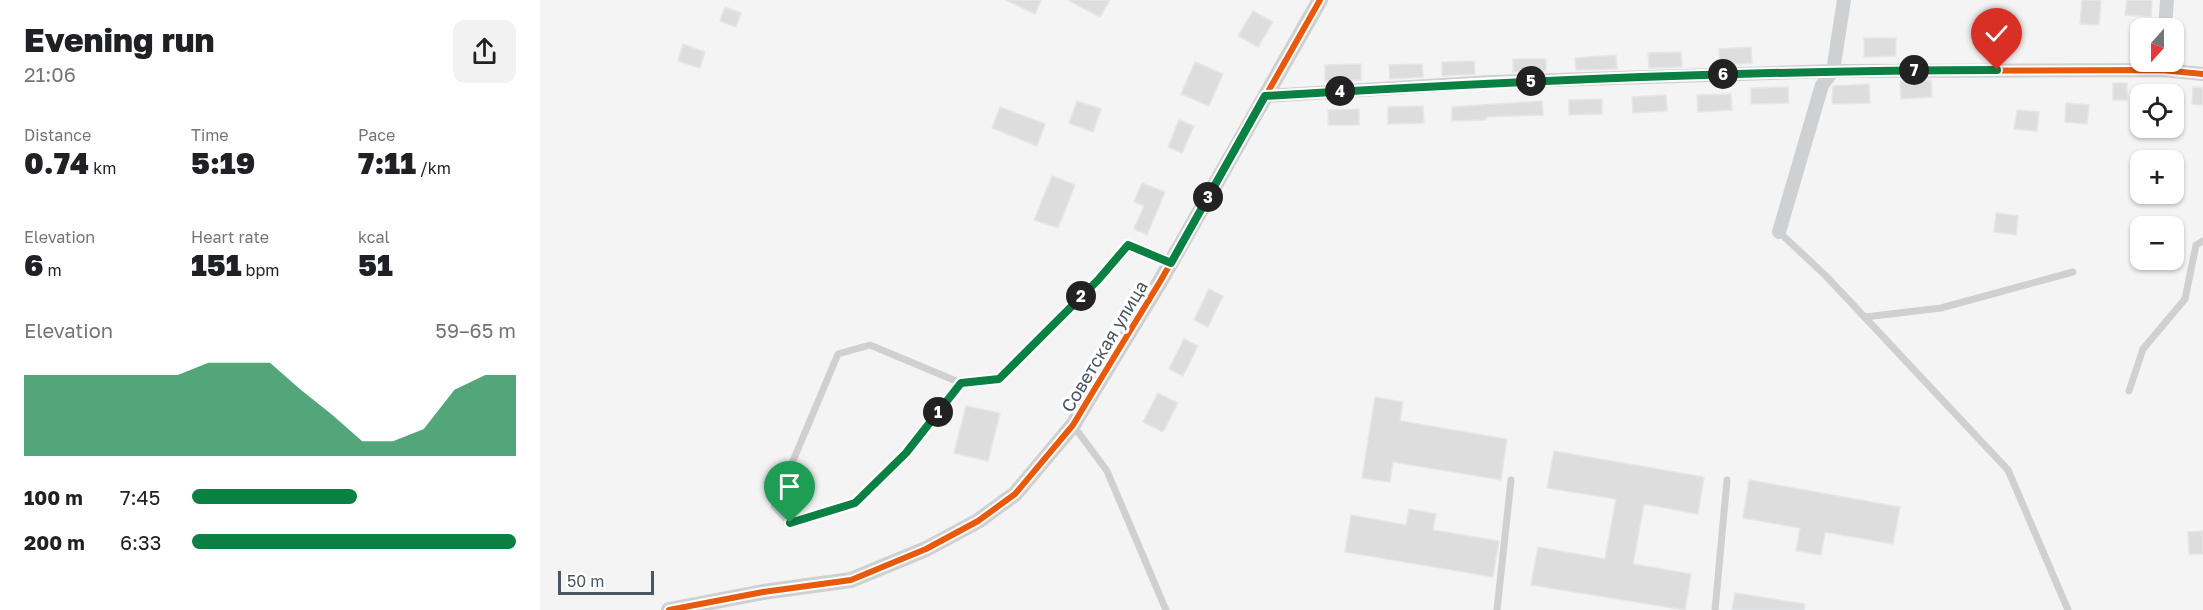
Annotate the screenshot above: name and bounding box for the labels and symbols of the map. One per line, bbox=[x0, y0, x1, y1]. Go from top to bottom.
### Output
pin bbox=[1971, 8, 2022, 70]
north arrow bbox=[2130, 18, 2184, 72]
pin: 7 bbox=[1899, 55, 1929, 85]
pin: 6 bbox=[1708, 59, 1738, 89]
pin: 5 bbox=[1516, 66, 1546, 96]
pin: 4 bbox=[1325, 76, 1355, 106]
pin: 3 bbox=[1193, 182, 1223, 212]
street label: Советская улица bbox=[1056, 276, 1152, 416]
pin: 2 bbox=[1066, 281, 1096, 311]
pin: 1 bbox=[923, 397, 953, 427]
pin bbox=[764, 461, 815, 523]
scale bar bbox=[558, 568, 654, 596]

